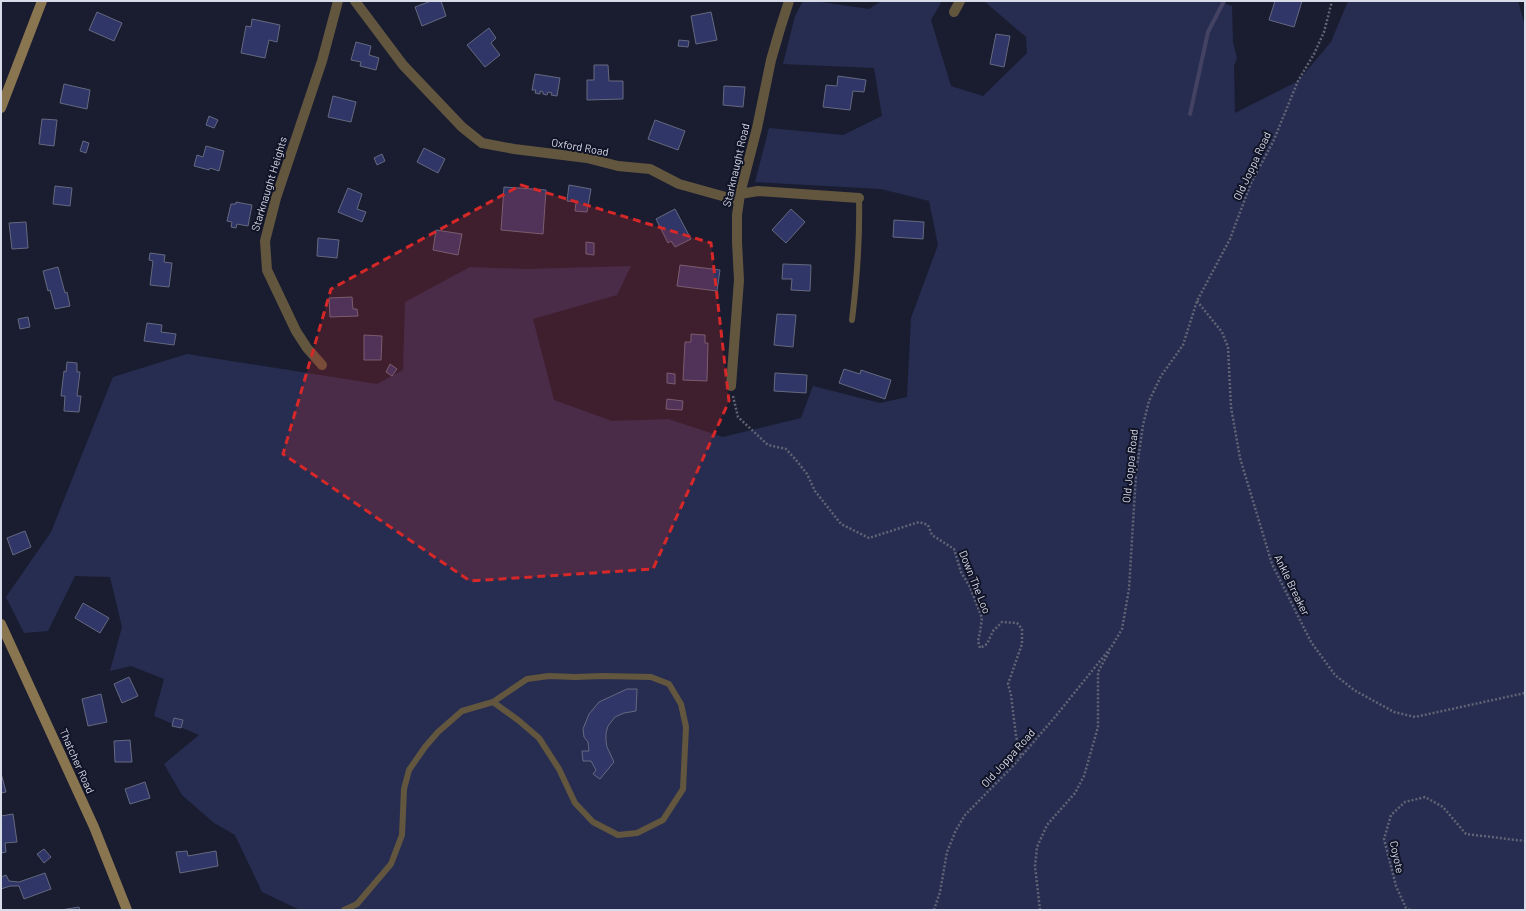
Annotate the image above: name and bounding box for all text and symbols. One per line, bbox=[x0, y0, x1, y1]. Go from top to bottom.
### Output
street label: Starknaught Road bbox=[720, 122, 751, 208]
street label: Old Joppa Road bbox=[1230, 129, 1273, 202]
street label: Starknaught Heights bbox=[248, 135, 289, 233]
street label: Oxford Road bbox=[550, 135, 610, 158]
street label: Old Joppa Road bbox=[1119, 428, 1140, 504]
street label: Down The Loo bbox=[957, 548, 994, 615]
street label: Ankle Breaker bbox=[1272, 552, 1313, 617]
street label: Thatcher Road bbox=[57, 726, 98, 795]
street label: Old Joppa Road bbox=[978, 726, 1037, 790]
street label: Coyote bbox=[1388, 839, 1407, 874]

